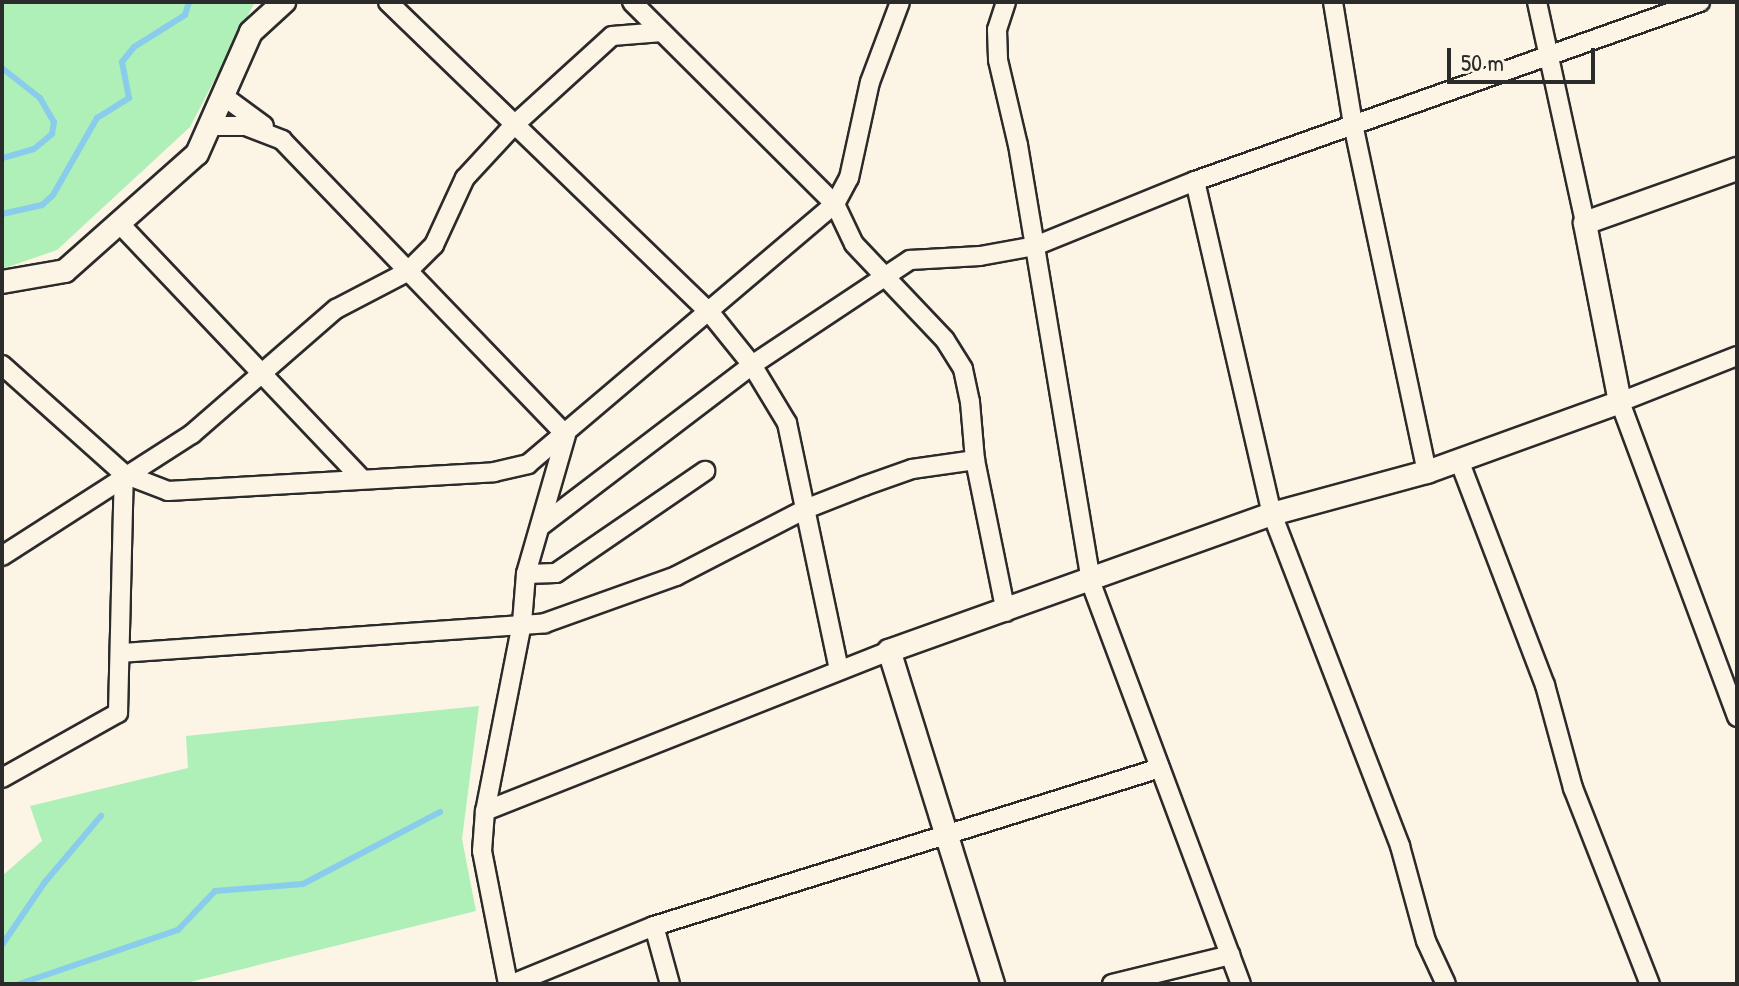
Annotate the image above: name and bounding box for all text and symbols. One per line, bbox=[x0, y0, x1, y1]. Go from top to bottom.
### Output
scale bar bbox=[1451, 32, 1599, 82]
text: 50 m bbox=[1461, 46, 1504, 78]

